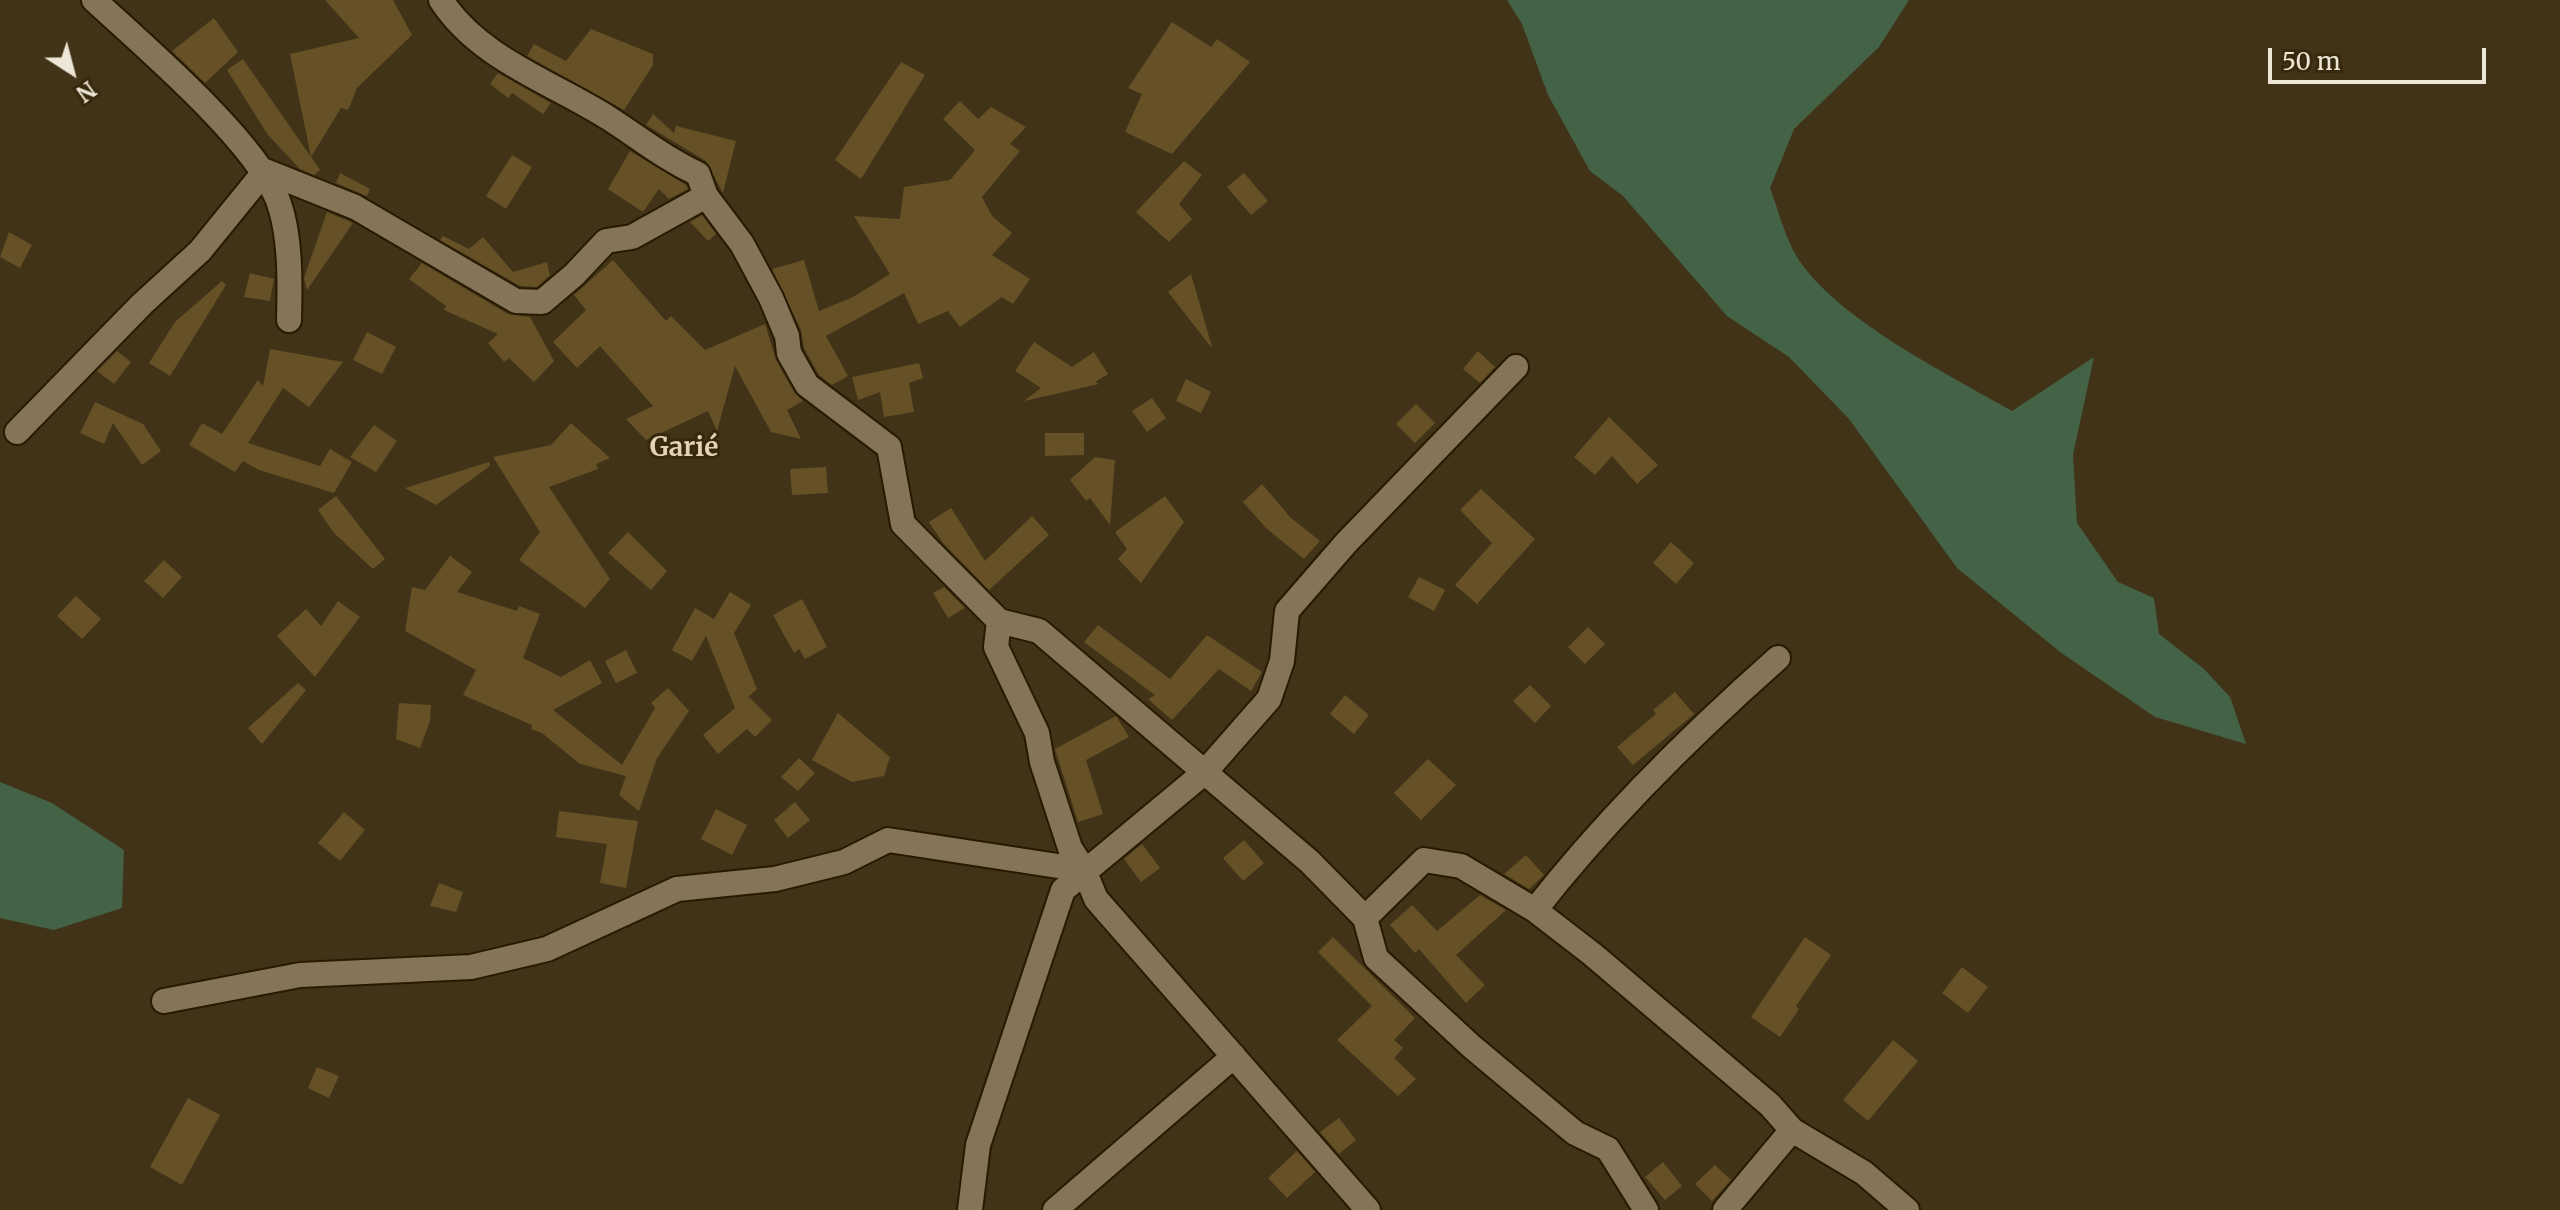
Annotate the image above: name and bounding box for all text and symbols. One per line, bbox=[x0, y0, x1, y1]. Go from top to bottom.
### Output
north arrow bbox=[32, 32, 112, 112]
scale bar bbox=[2272, 32, 2490, 82]
text: 50 m bbox=[2282, 46, 2341, 77]
text: N bbox=[71, 75, 101, 108]
district label: Garié bbox=[650, 433, 718, 465]

